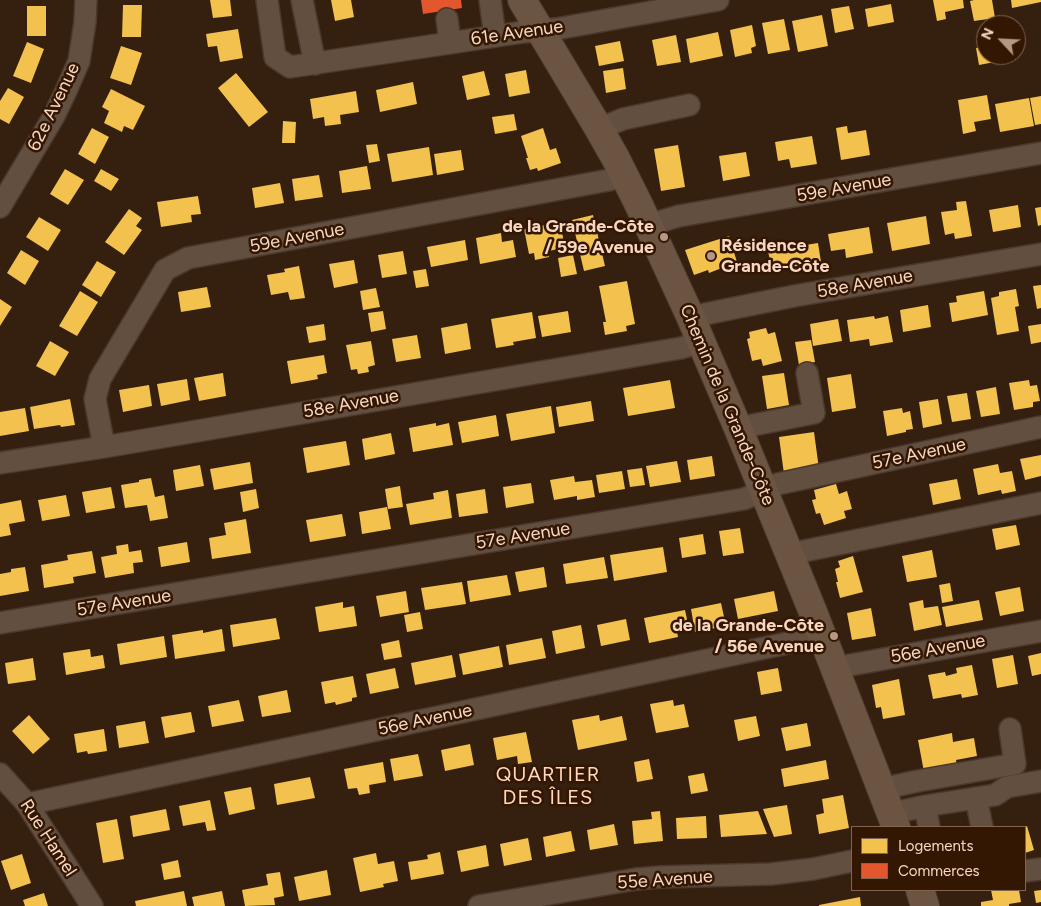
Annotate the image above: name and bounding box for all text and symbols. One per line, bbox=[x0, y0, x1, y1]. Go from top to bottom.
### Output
north arrow bbox=[976, 15, 1026, 65]
street label: 61e Avenue bbox=[470, 16, 564, 50]
text: N bbox=[978, 25, 998, 42]
street label: 62e Avenue bbox=[23, 59, 85, 155]
street label: 59e Avenue bbox=[795, 169, 893, 207]
place label: de la Grande-Côte / 59e Avenue bbox=[502, 216, 654, 258]
street label: 59e Avenue bbox=[248, 218, 346, 258]
marker: de la Grande-Côte / 59e Avenue bbox=[658, 231, 670, 243]
place label: Résidence Grande-Côte bbox=[721, 235, 830, 278]
marker: Résidence Grande-Côte bbox=[705, 250, 717, 262]
street label: 58e Avenue bbox=[816, 265, 914, 303]
street label: Chemin de la Grande-Côte bbox=[675, 301, 779, 509]
street label: 58e Avenue bbox=[302, 385, 400, 423]
street label: 57e Avenue bbox=[870, 434, 968, 474]
street label: 57e Avenue bbox=[474, 518, 572, 554]
street label: 57e Avenue bbox=[75, 585, 173, 621]
place label: de la Grande-Côte / 56e Avenue bbox=[672, 615, 824, 658]
marker: de la Grande-Côte / 56e Avenue bbox=[828, 630, 840, 642]
street label: 56e Avenue bbox=[889, 630, 987, 668]
street label: 56e Avenue bbox=[376, 699, 474, 741]
district label: QUARTIER DES ÎLES bbox=[495, 763, 601, 810]
street label: Rue Hamel bbox=[15, 795, 81, 881]
legend bbox=[851, 826, 1026, 891]
text: Logements bbox=[898, 837, 973, 855]
text: Commerces bbox=[898, 862, 980, 880]
street label: 55e Avenue bbox=[616, 866, 714, 894]

